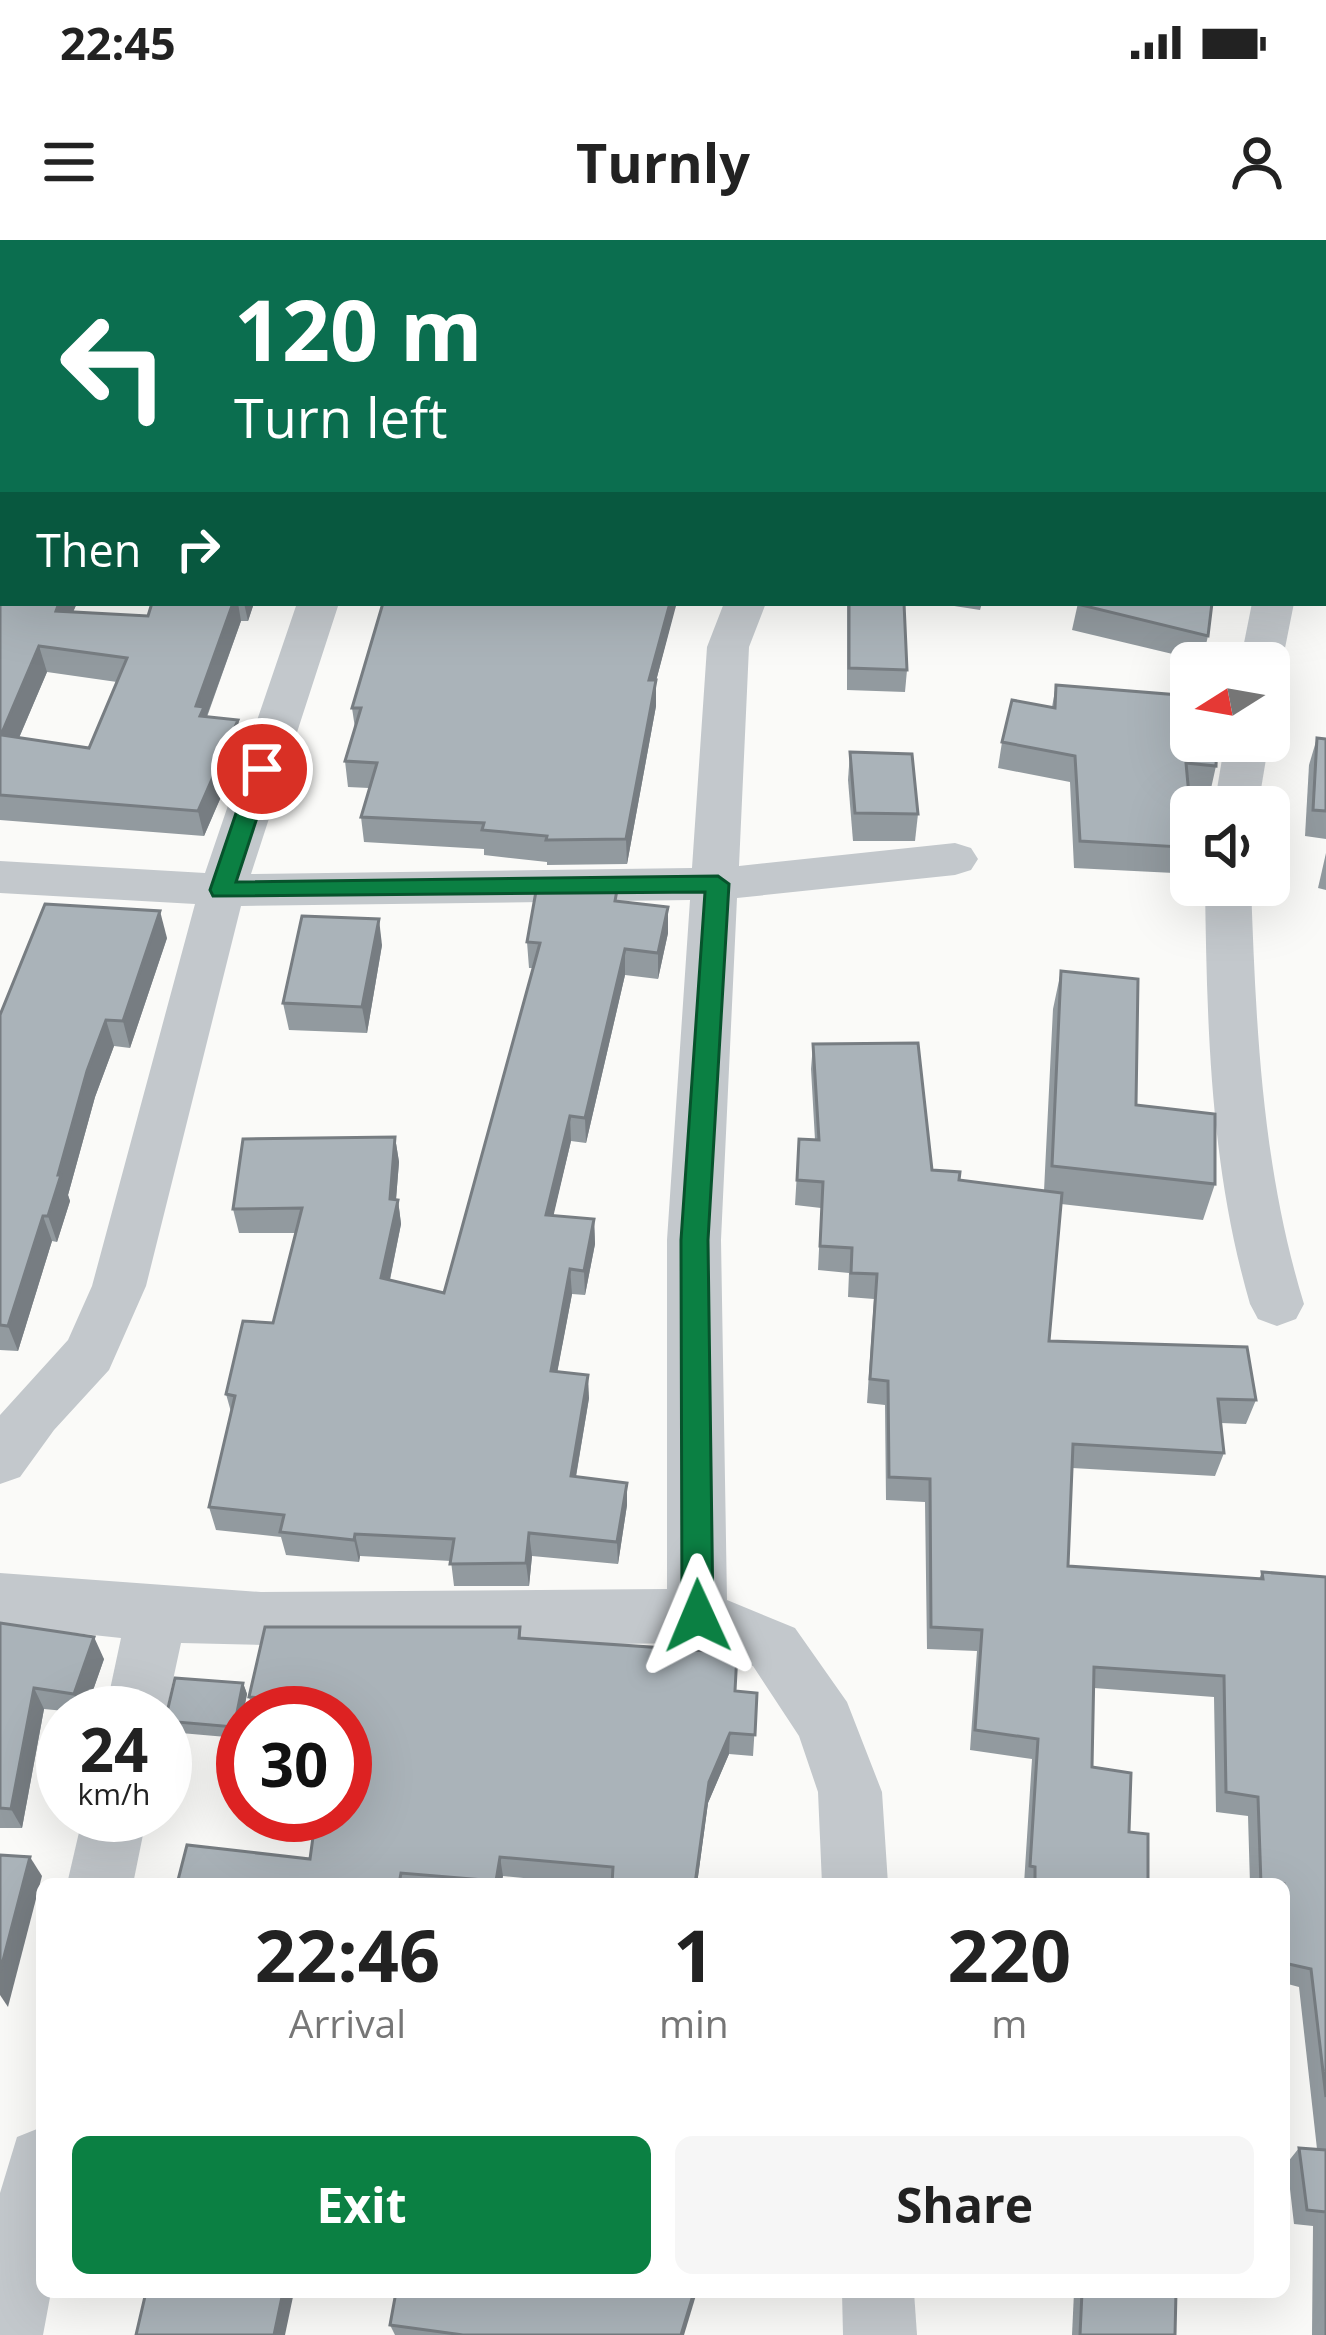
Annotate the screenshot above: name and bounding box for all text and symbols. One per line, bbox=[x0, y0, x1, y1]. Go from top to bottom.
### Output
text: 22:45 bbox=[60, 12, 176, 73]
text: Turnly bbox=[576, 125, 750, 199]
icon: menu bbox=[36, 129, 102, 195]
icon: person bbox=[1224, 129, 1290, 195]
text: 120 m bbox=[234, 271, 482, 386]
icon: left bbox=[36, 288, 192, 444]
text: Turn left bbox=[234, 380, 447, 454]
icon: right bbox=[165, 516, 231, 582]
text: Then bbox=[36, 519, 141, 580]
north arrow bbox=[1170, 642, 1290, 762]
map controls bbox=[1170, 642, 1290, 906]
pin bbox=[211, 718, 313, 820]
icon: arrive bbox=[229, 736, 295, 802]
button: sound bbox=[1170, 786, 1290, 906]
position arrow bbox=[635, 1553, 761, 1679]
speed limit sign: 30 bbox=[216, 1686, 372, 1842]
text: 24 bbox=[80, 1708, 148, 1790]
text: km/h bbox=[78, 1773, 150, 1814]
text: 22:46 bbox=[255, 1905, 440, 2003]
text: 1 bbox=[673, 1905, 714, 2003]
text: 220 bbox=[948, 1905, 1071, 2003]
text: Arrival bbox=[289, 1996, 406, 2049]
text: min bbox=[659, 1996, 729, 2049]
text: m bbox=[991, 1996, 1027, 2049]
button: Exit bbox=[72, 2136, 651, 2274]
button: Share bbox=[675, 2136, 1254, 2274]

